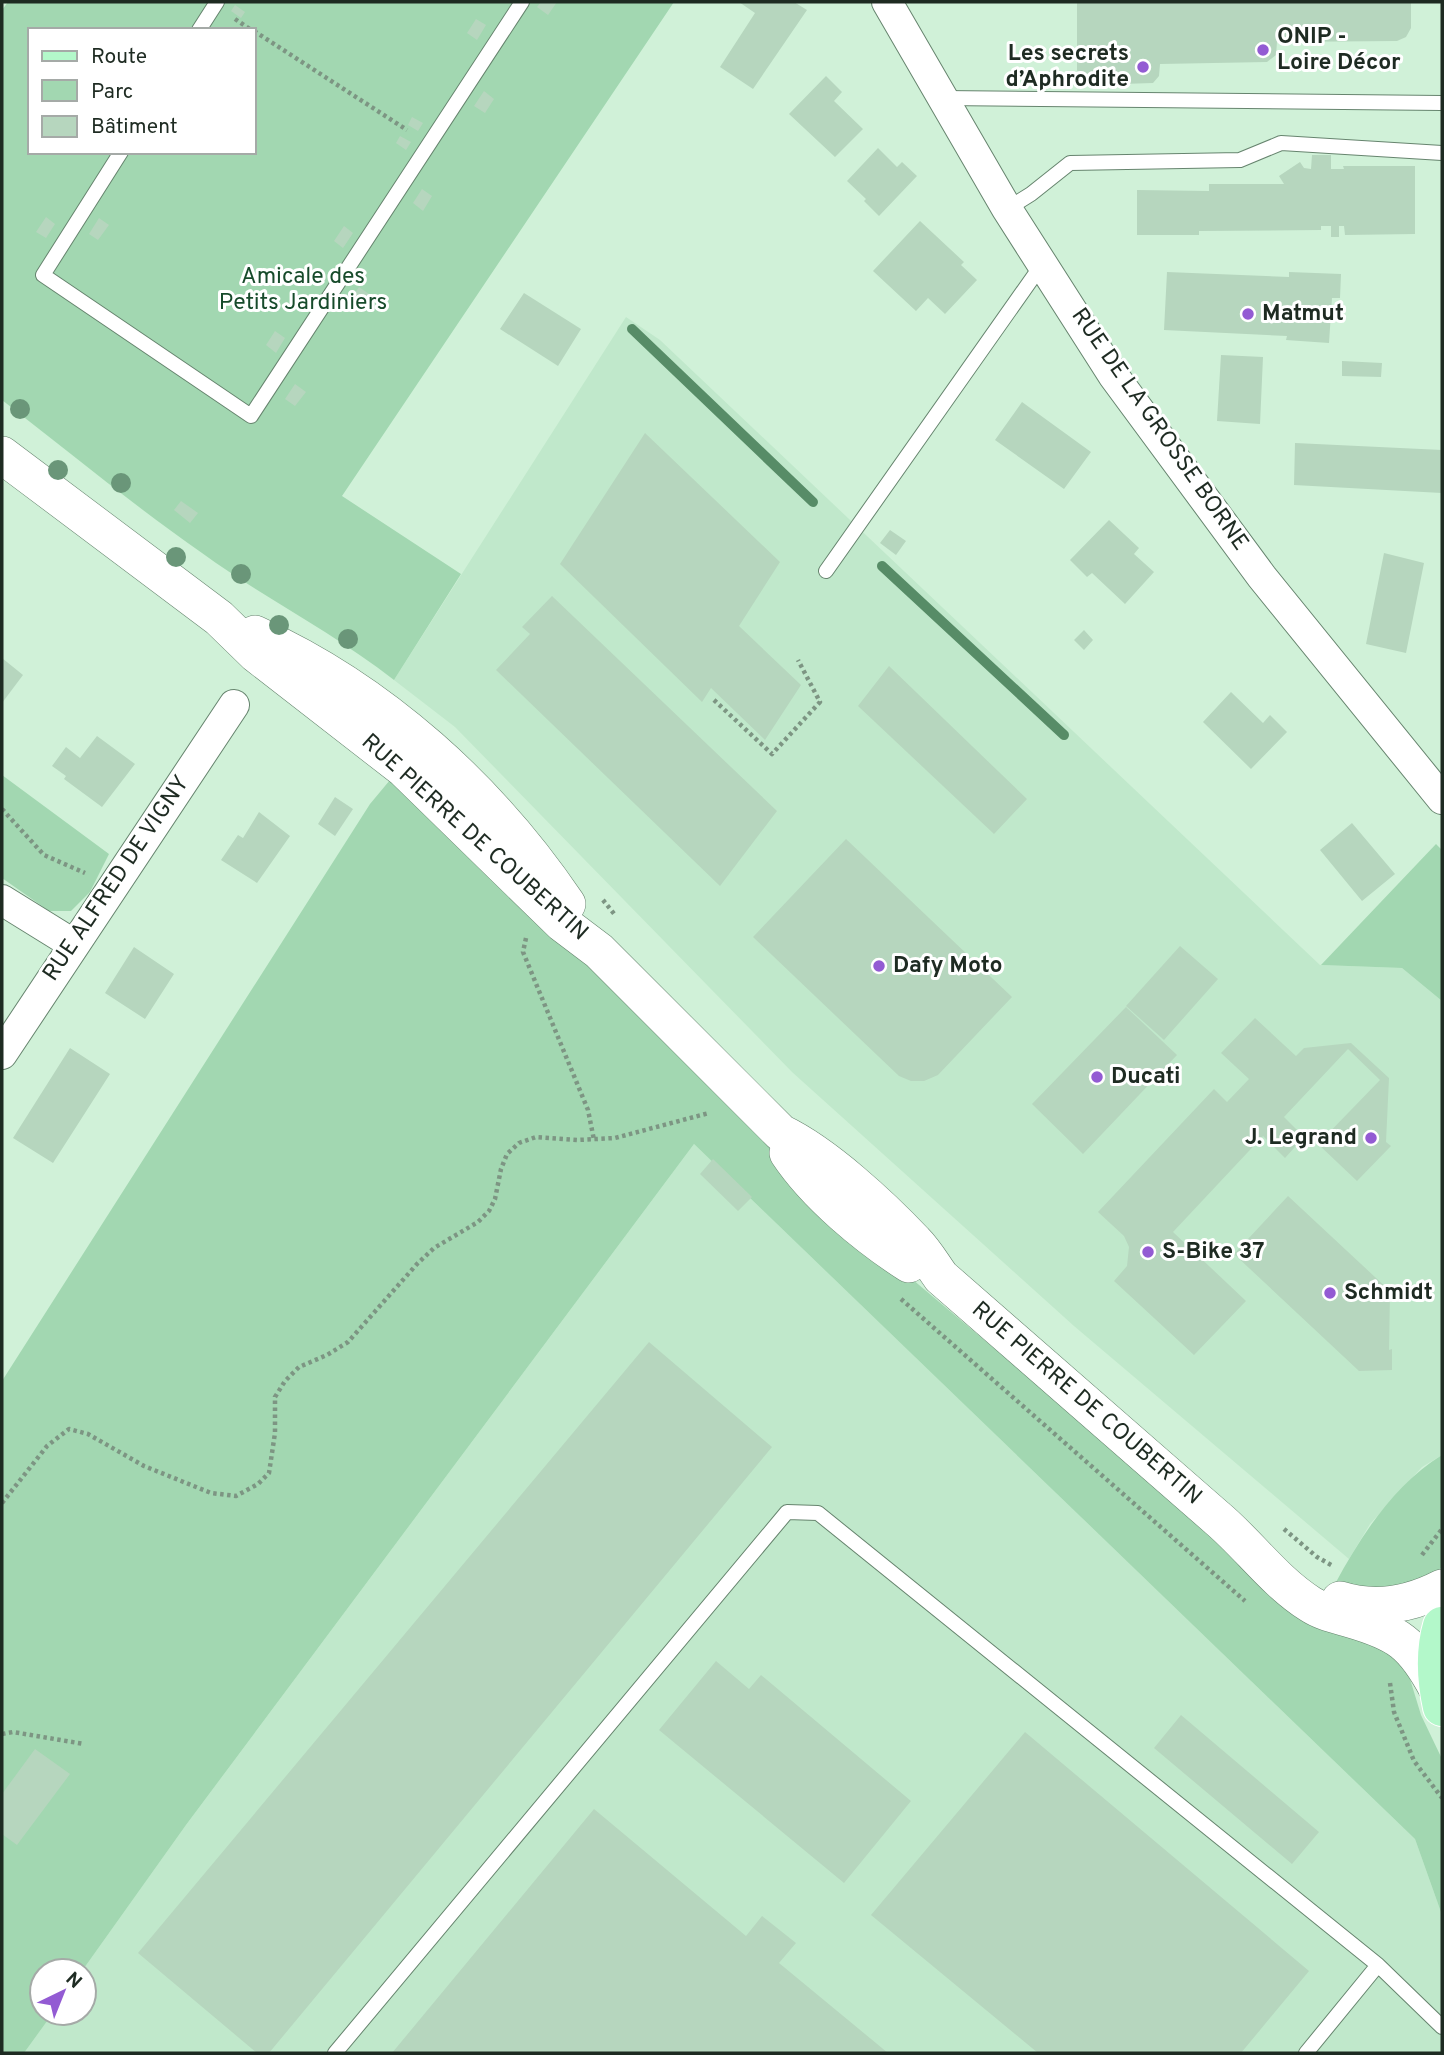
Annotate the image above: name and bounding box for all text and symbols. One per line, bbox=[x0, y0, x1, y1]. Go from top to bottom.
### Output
place label: ONIP - Loire Décor bbox=[1277, 23, 1401, 78]
legend bbox=[28, 28, 256, 154]
place label: Les secrets d’Aphrodite bbox=[1005, 40, 1129, 95]
marker: ONIP - Loire Décor bbox=[1255, 42, 1271, 58]
text: Route bbox=[91, 44, 147, 71]
marker: Les secrets d’Aphrodite bbox=[1135, 59, 1151, 75]
text: Parc bbox=[91, 79, 133, 106]
text: Bâtiment bbox=[91, 114, 178, 141]
park label: Amicale des Petits Jardiniers bbox=[219, 263, 387, 318]
place label: Matmut bbox=[1262, 300, 1344, 329]
street label: RUE DE LA GROSSE BORNE bbox=[1064, 303, 1254, 557]
marker: Matmut bbox=[1240, 306, 1256, 322]
street label: RUE PIERRE DE COUBERTIN bbox=[354, 728, 594, 948]
street label: RUE ALFRED DE VIGNY bbox=[37, 771, 197, 987]
place label: Dafy Moto bbox=[893, 952, 1003, 981]
marker: Dafy Moto bbox=[871, 958, 887, 974]
place label: Ducati bbox=[1111, 1063, 1181, 1092]
marker: Ducati bbox=[1089, 1069, 1105, 1085]
place label: J. Legrand bbox=[1245, 1124, 1357, 1153]
marker: J. Legrand bbox=[1363, 1130, 1379, 1146]
place label: S-Bike 37 bbox=[1162, 1238, 1265, 1267]
marker: S-Bike 37 bbox=[1140, 1244, 1156, 1260]
place label: Schmidt bbox=[1344, 1279, 1433, 1308]
marker: Schmidt bbox=[1322, 1285, 1338, 1301]
street label: RUE PIERRE DE COUBERTIN bbox=[965, 1296, 1207, 1512]
north arrow bbox=[28, 1957, 98, 2027]
text: N bbox=[60, 1968, 86, 1994]

